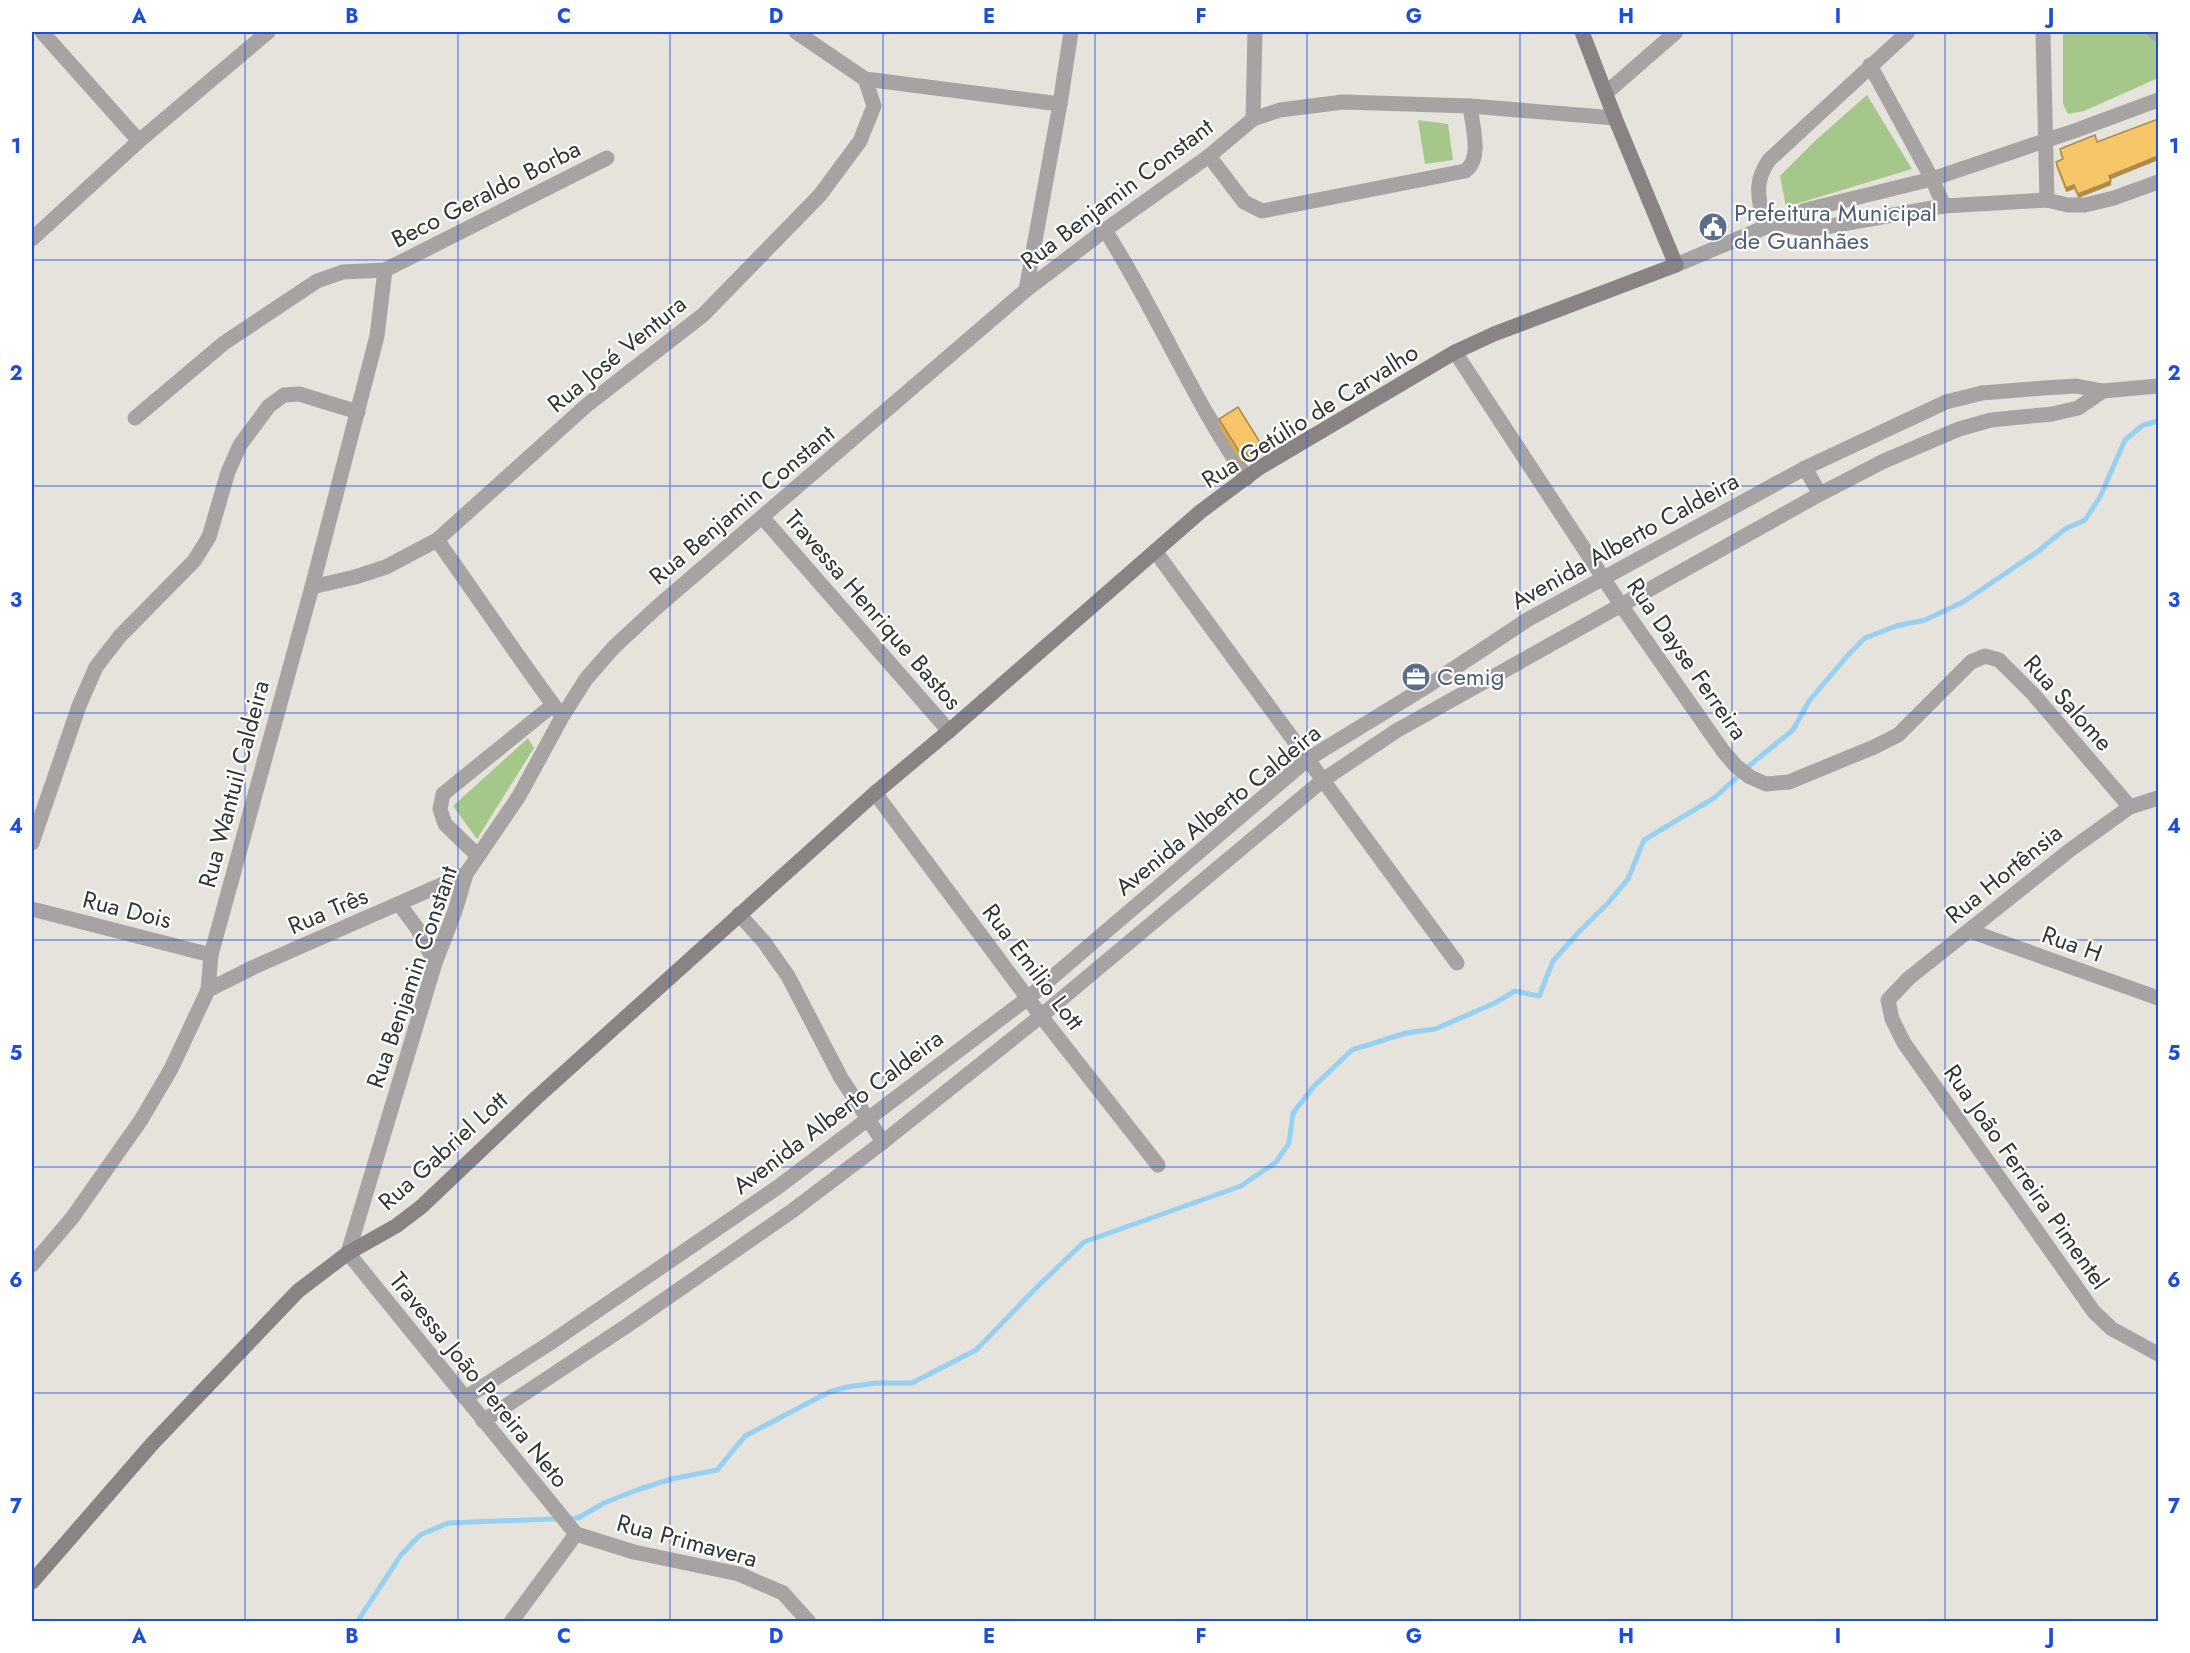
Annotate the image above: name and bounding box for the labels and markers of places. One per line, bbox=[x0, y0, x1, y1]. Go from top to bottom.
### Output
place label: Prefeitura Municipal de Guanhães bbox=[1734, 195, 1937, 258]
public building icon: Prefeitura Municipal de Guanhães bbox=[1697, 211, 1729, 243]
place label: Cemig bbox=[1437, 659, 1504, 694]
office icon: Cemig bbox=[1400, 661, 1432, 693]

